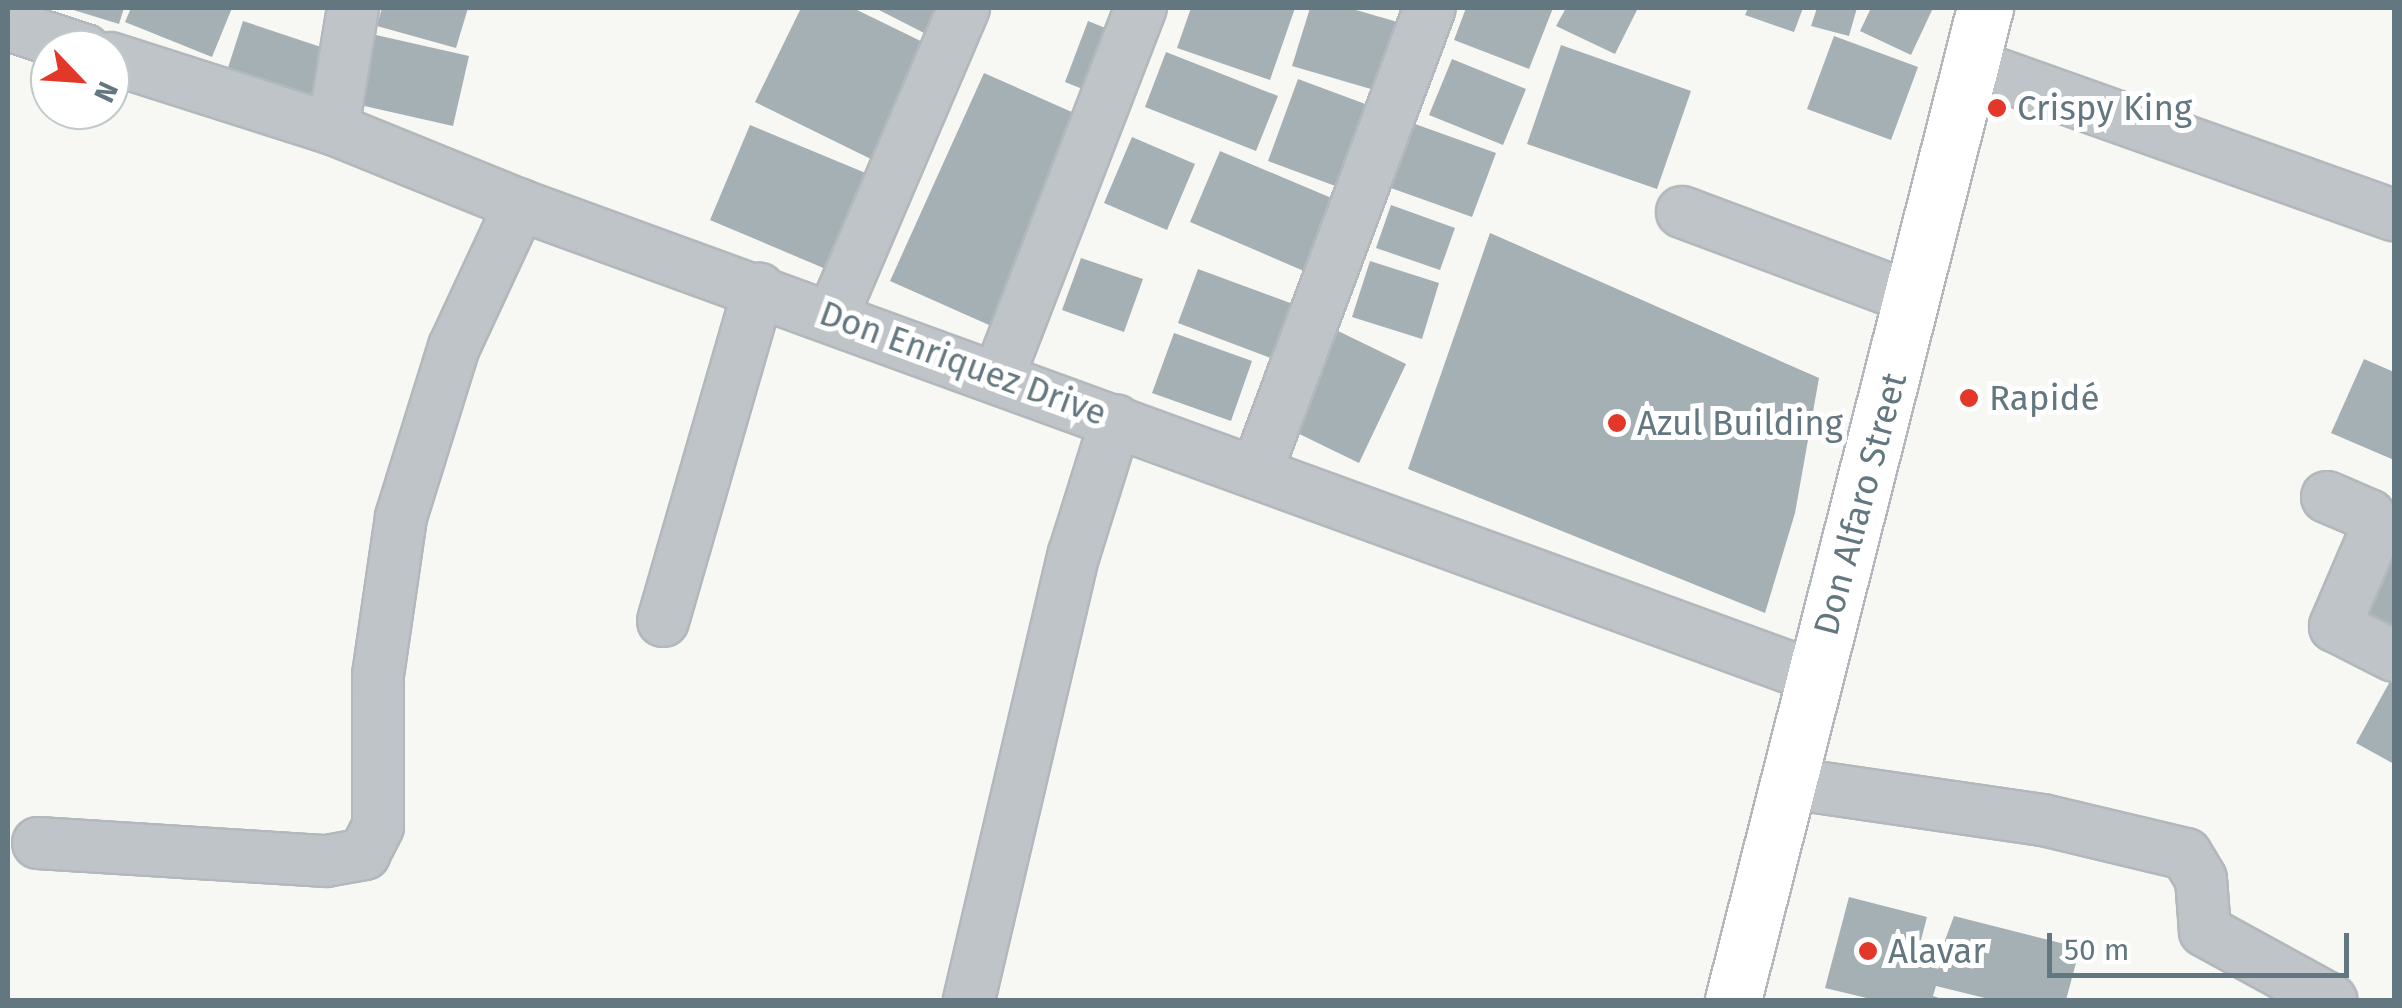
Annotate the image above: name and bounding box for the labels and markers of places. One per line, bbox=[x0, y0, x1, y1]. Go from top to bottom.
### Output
place label: Crispy King bbox=[2017, 87, 2192, 129]
marker: Crispy King bbox=[1986, 97, 2008, 119]
place label: Rapidé bbox=[1989, 377, 2100, 419]
marker: Rapidé bbox=[1958, 387, 1980, 409]
place label: Azul Building bbox=[1637, 402, 1843, 444]
marker: Azul Building bbox=[1606, 412, 1628, 434]
place label: Alavar bbox=[1888, 930, 1986, 972]
marker: Alavar bbox=[1857, 940, 1879, 962]

